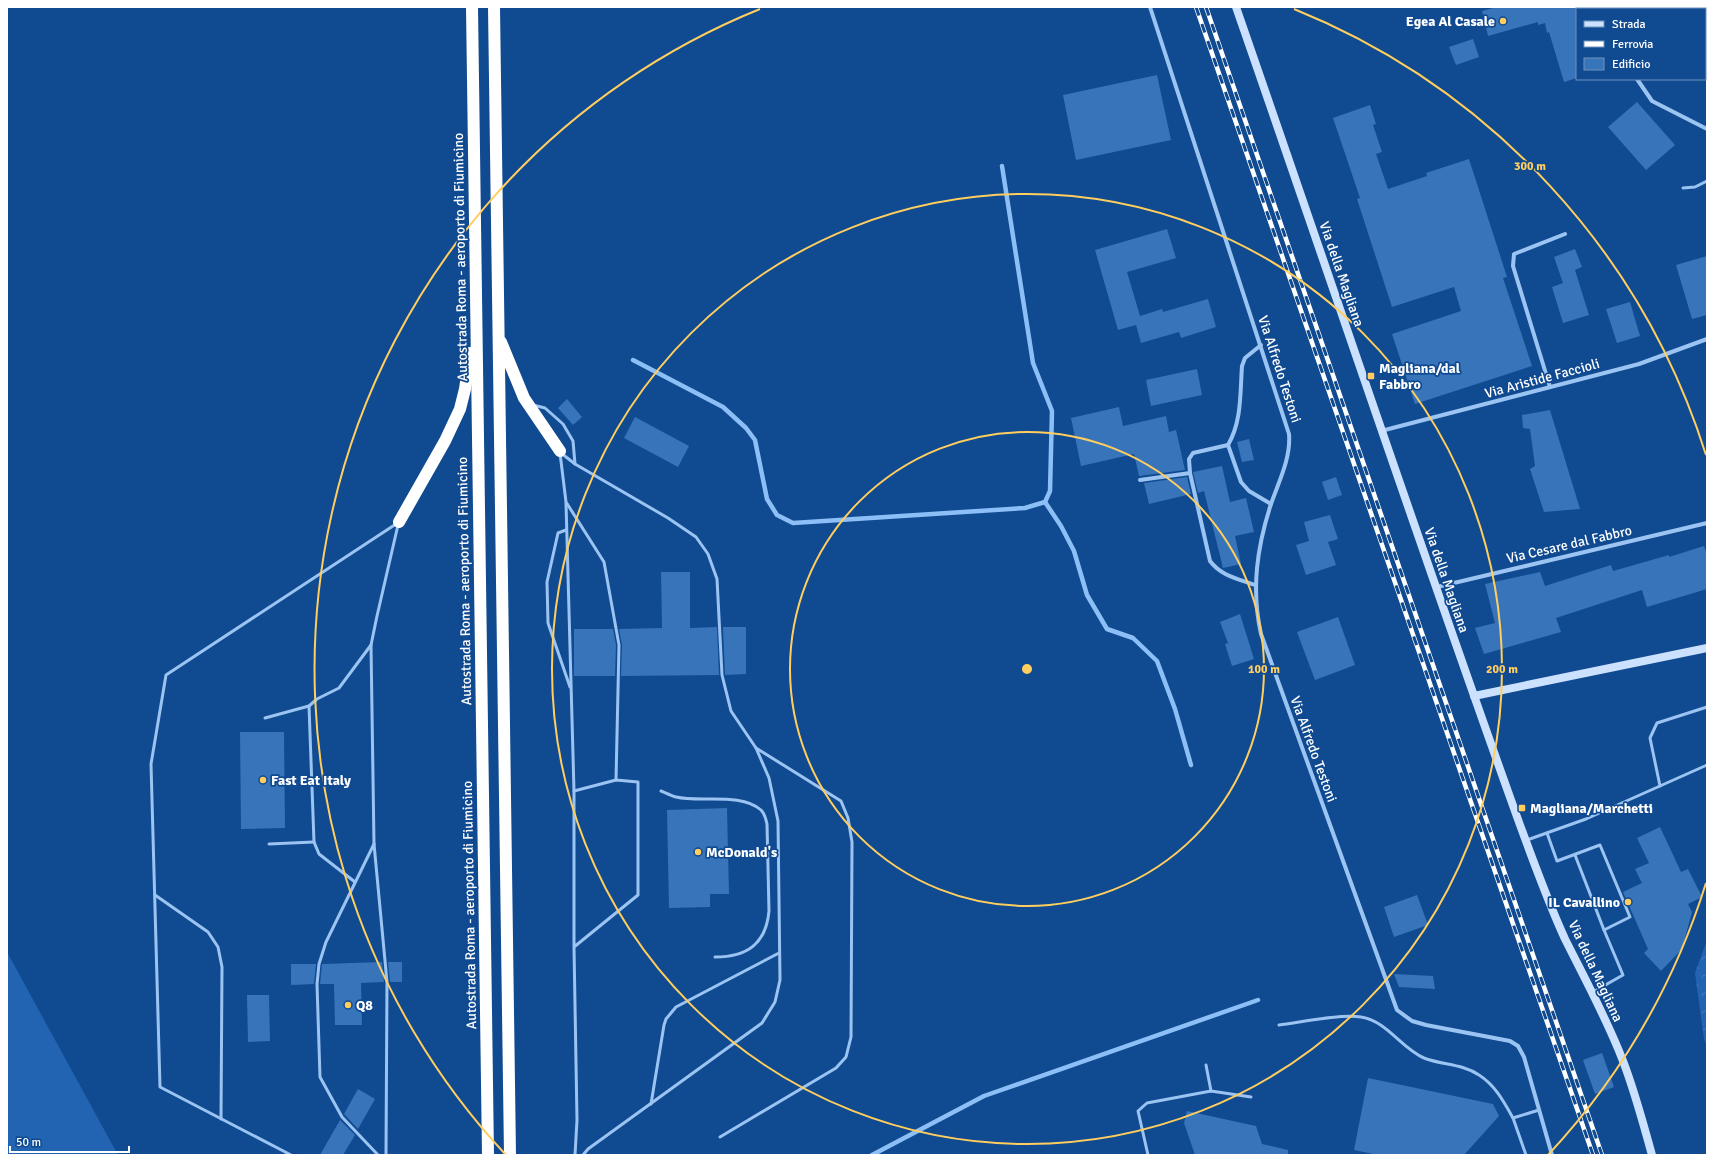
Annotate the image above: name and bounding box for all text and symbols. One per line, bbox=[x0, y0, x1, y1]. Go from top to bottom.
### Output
legend bbox=[1576, 8, 1706, 80]
place label: Egea Al Casale bbox=[1406, 13, 1495, 30]
marker: Egea Al Casale bbox=[1498, 16, 1508, 26]
text: Strada bbox=[1612, 17, 1646, 32]
text: Ferrovia bbox=[1612, 37, 1653, 52]
text: Edificio bbox=[1612, 57, 1650, 72]
street label: Autostrada Roma - aeroporto di Fiumicino bbox=[450, 133, 471, 381]
text: 300 m bbox=[1514, 159, 1546, 174]
street label: Via della Magliana bbox=[1316, 219, 1367, 329]
street label: Via Alfredo Testoni bbox=[1254, 314, 1305, 425]
street label: Via Aristide Faccioli bbox=[1483, 355, 1601, 402]
place label: Magliana/dal Fabbro bbox=[1379, 360, 1461, 393]
marker: Magliana/dal Fabbro bbox=[1366, 371, 1376, 381]
street label: Autostrada Roma - aeroporto di Fiumicino bbox=[454, 457, 475, 705]
street label: Via Cesare dal Fabbro bbox=[1505, 522, 1633, 567]
street label: Via della Magliana bbox=[1421, 525, 1472, 635]
centre of rings bbox=[1020, 662, 1034, 676]
text: 100 m bbox=[1248, 662, 1280, 677]
text: 200 m bbox=[1486, 662, 1518, 677]
street label: Via Alfredo Testoni bbox=[1286, 694, 1341, 804]
place label: Fast Eat Italy bbox=[271, 772, 351, 789]
marker: Fast Eat Italy bbox=[258, 775, 268, 785]
street label: Autostrada Roma - aeroporto di Fiumicino bbox=[459, 781, 480, 1029]
place label: Magliana/Marchetti bbox=[1530, 800, 1653, 817]
marker: Magliana/Marchetti bbox=[1517, 803, 1527, 813]
place label: McDonald's bbox=[706, 844, 777, 861]
marker: McDonald's bbox=[693, 847, 703, 857]
place label: IL Cavallino bbox=[1548, 894, 1620, 911]
marker: IL Cavallino bbox=[1623, 897, 1633, 907]
street label: Via della Magliana bbox=[1565, 918, 1627, 1025]
place label: Q8 bbox=[356, 997, 373, 1014]
marker: Q8 bbox=[343, 1000, 353, 1010]
scale bar bbox=[10, 1128, 129, 1154]
text: 50 m bbox=[16, 1135, 41, 1150]

